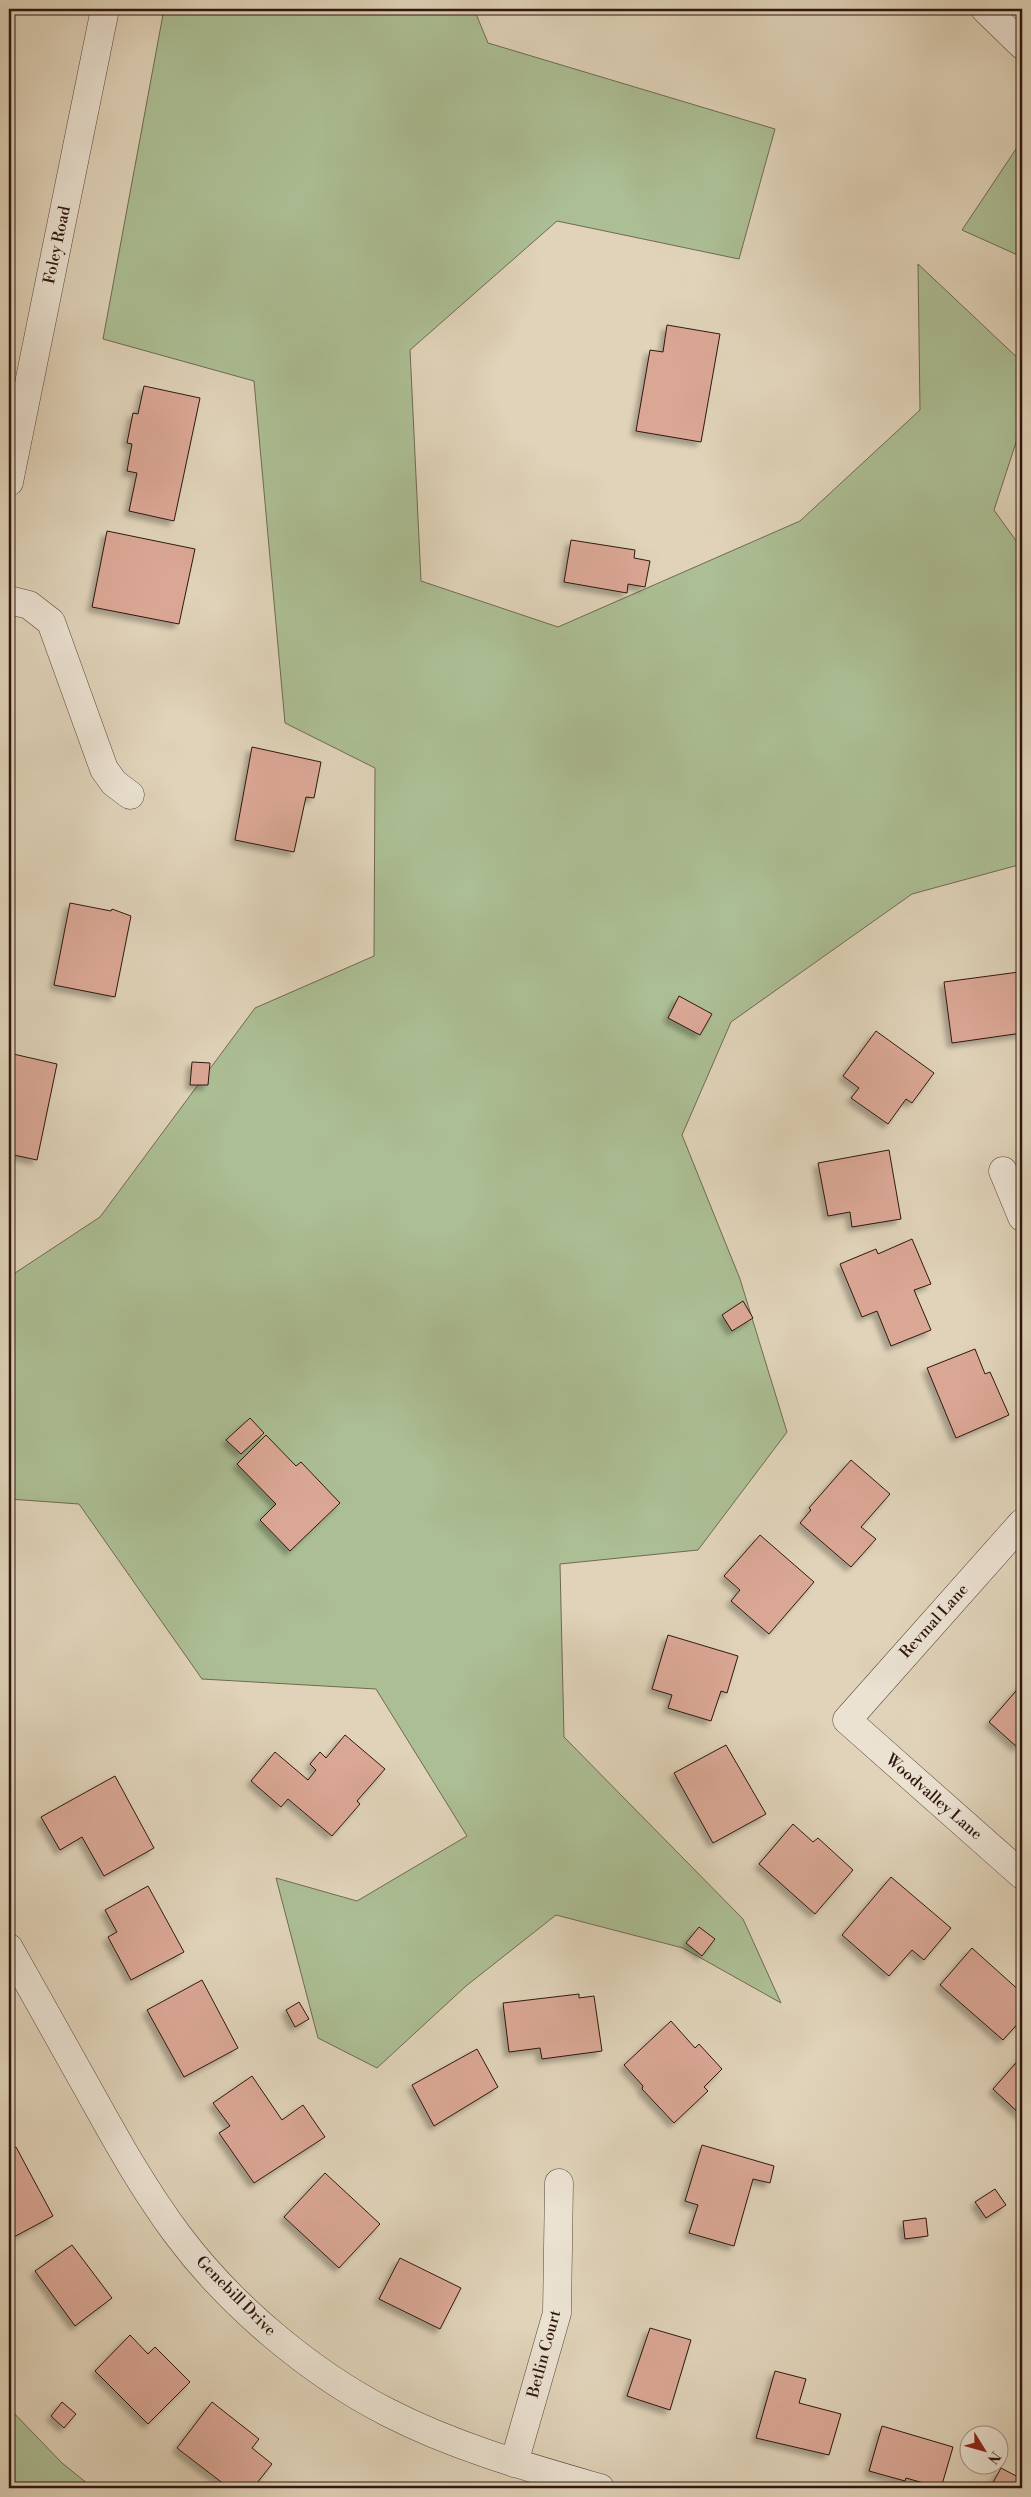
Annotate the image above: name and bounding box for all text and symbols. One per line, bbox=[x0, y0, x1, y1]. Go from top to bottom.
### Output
street label: Foley Road bbox=[39, 204, 75, 286]
street label: Revmal Lane bbox=[895, 1580, 973, 1662]
street label: Woodvalley Lane bbox=[881, 1749, 986, 1844]
street label: Genebill Drive bbox=[192, 2252, 280, 2340]
street label: Betlin Court bbox=[522, 2308, 565, 2401]
north arrow bbox=[958, 2424, 1008, 2474]
text: N bbox=[983, 2447, 1004, 2467]

